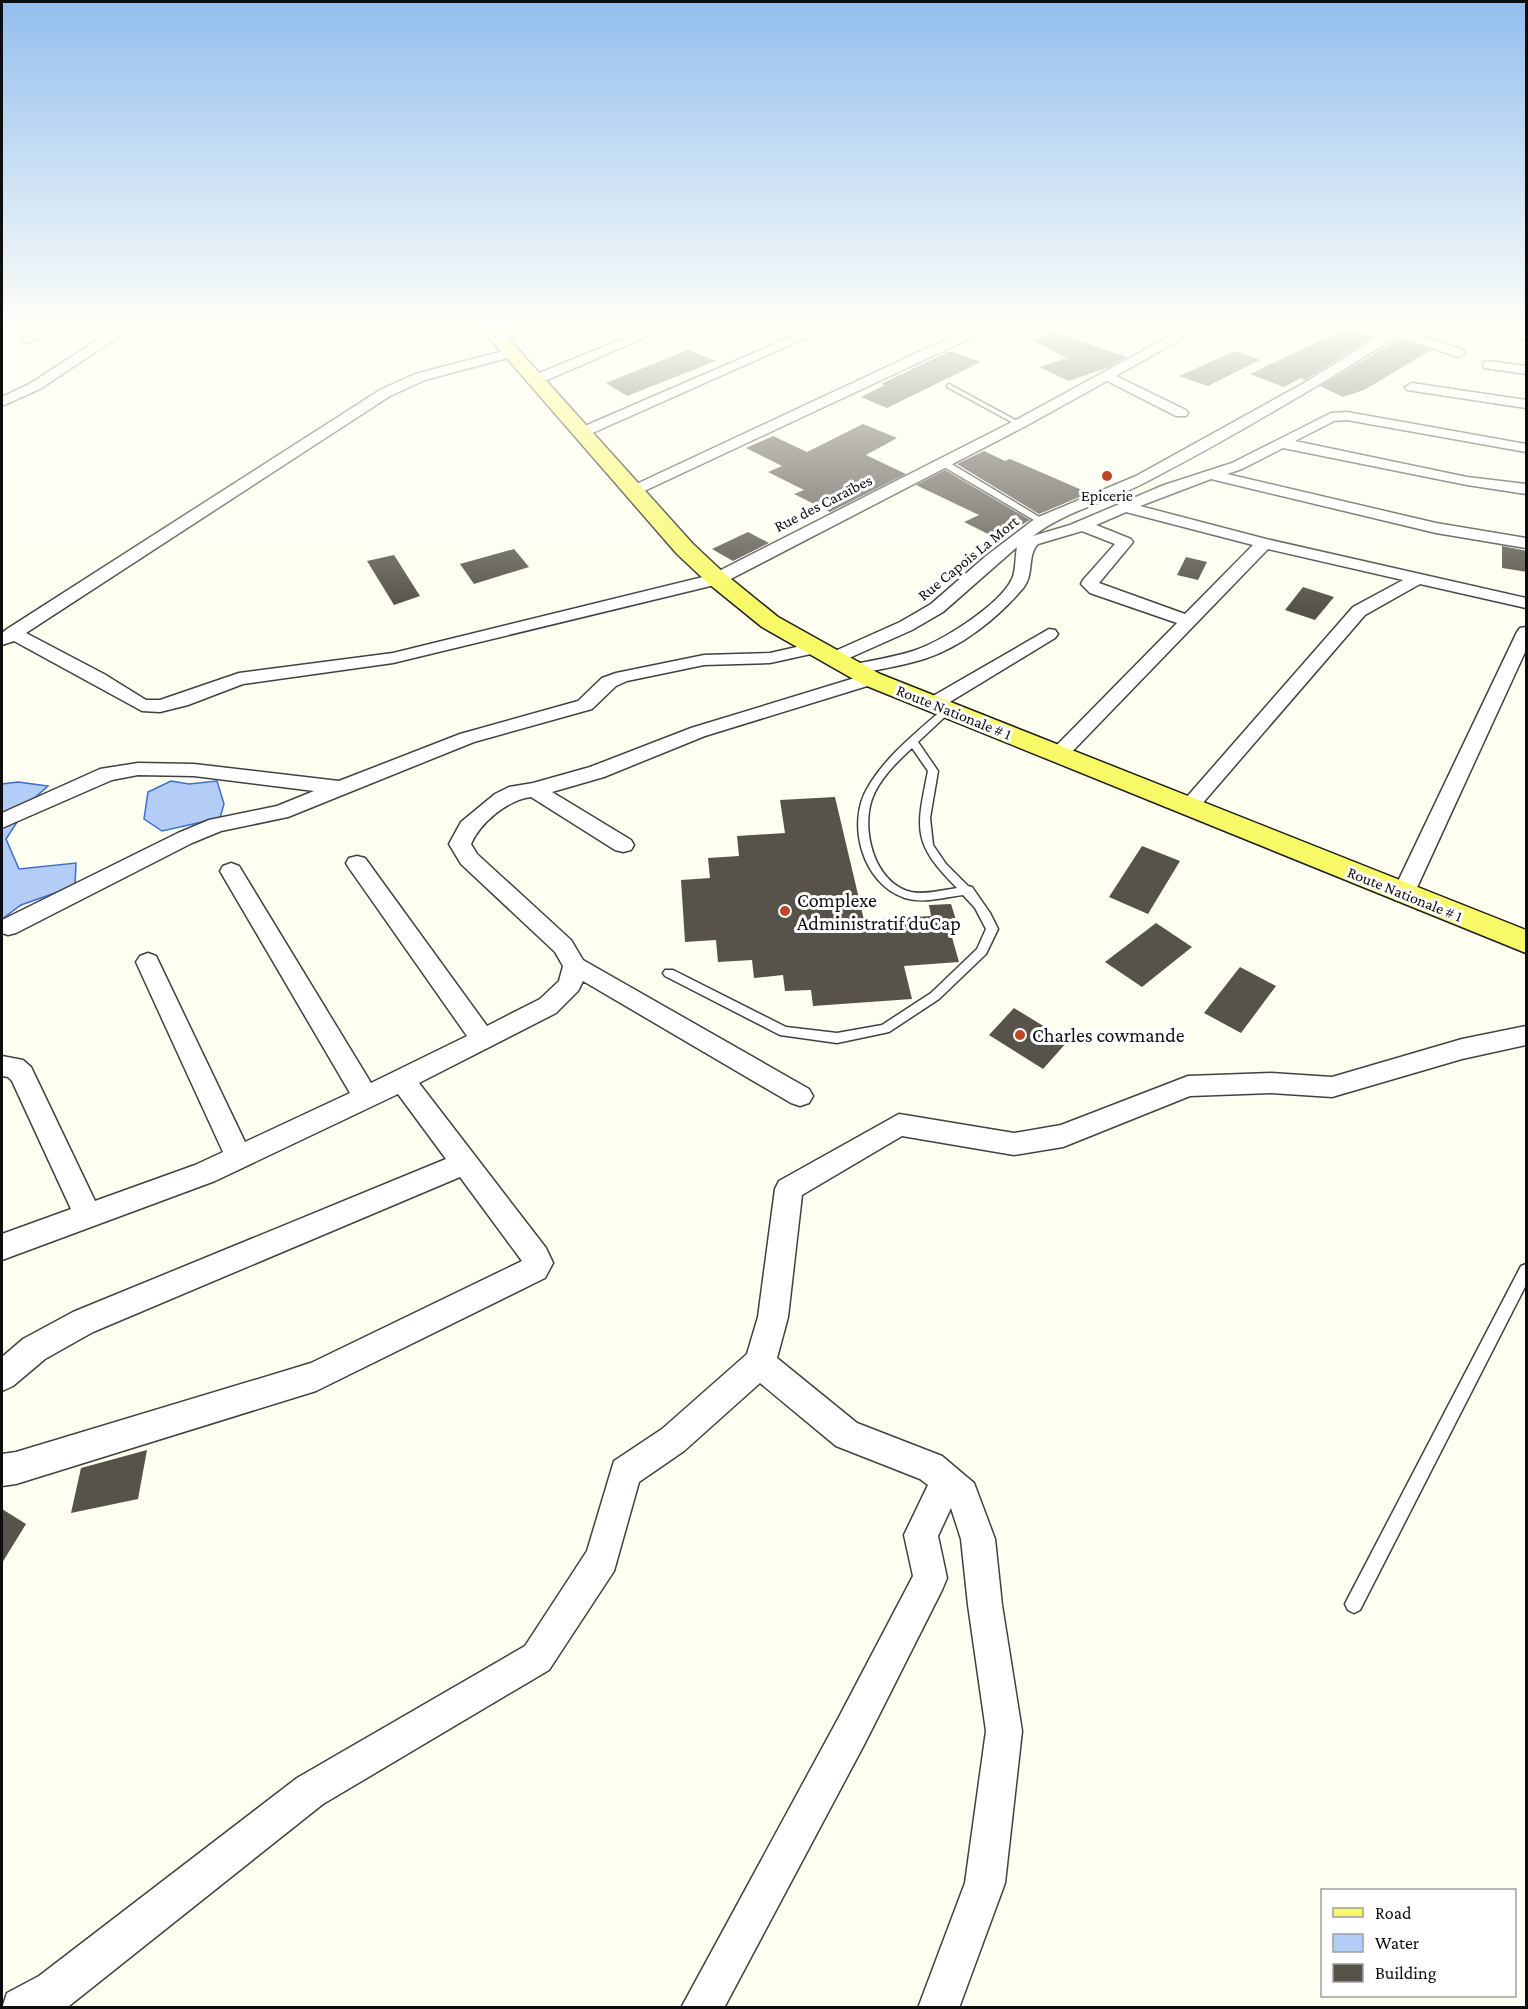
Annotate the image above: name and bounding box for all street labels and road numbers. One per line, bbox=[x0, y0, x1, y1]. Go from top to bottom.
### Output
street label: Rue des Caraïbes bbox=[771, 471, 875, 535]
street label: Rue Capois La Mort bbox=[914, 512, 1023, 605]
street label: Route Nationale # 1 bbox=[894, 681, 1014, 743]
street label: Route Nationale # 1 bbox=[1345, 863, 1465, 925]

